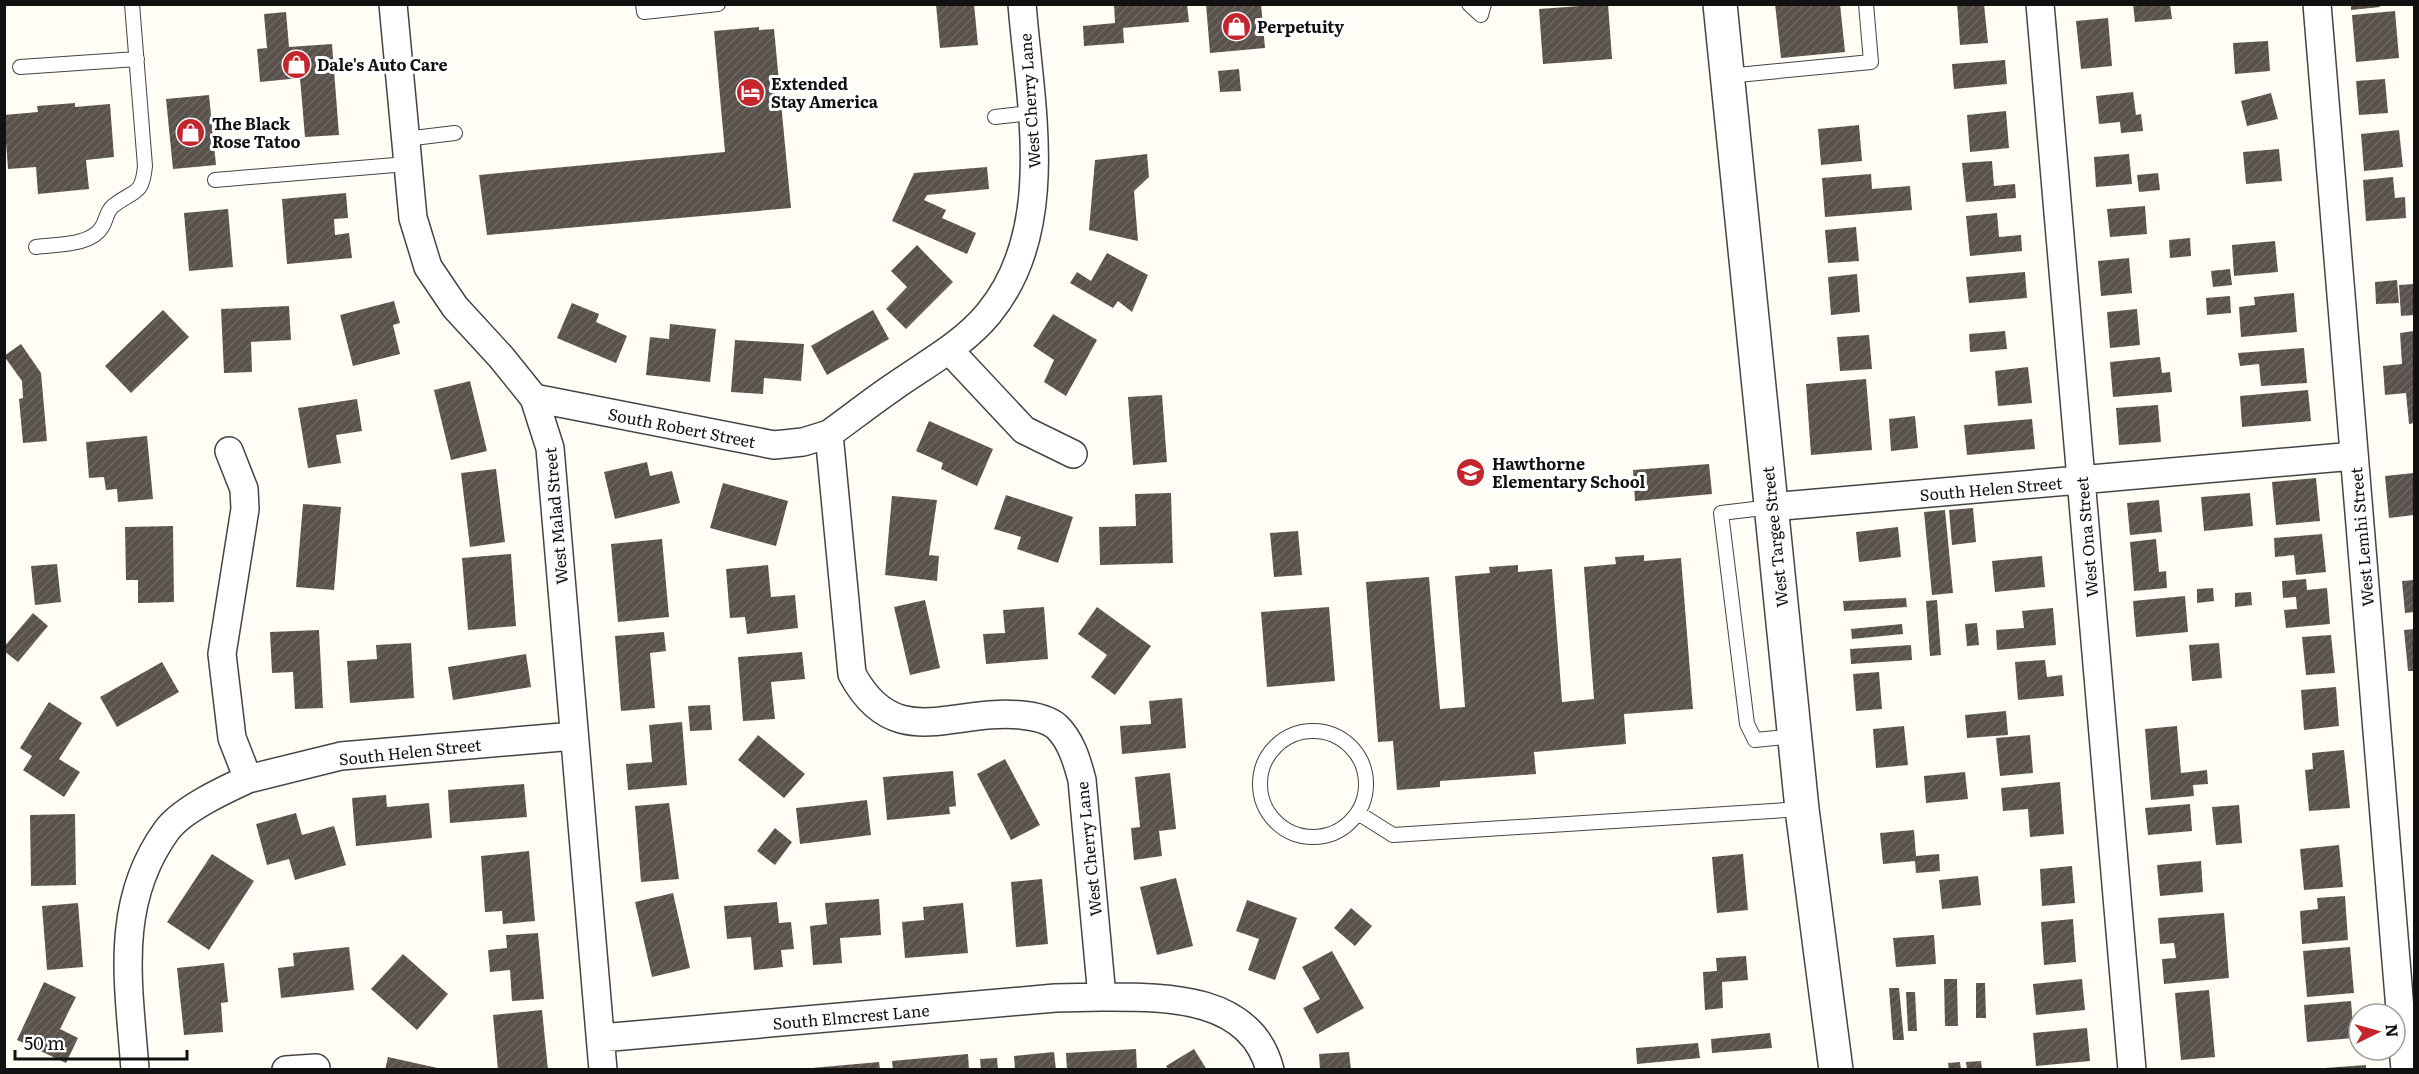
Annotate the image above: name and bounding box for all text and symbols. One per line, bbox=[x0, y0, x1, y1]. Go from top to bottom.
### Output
shop icon: Perpetuity bbox=[1220, 10, 1252, 42]
place label: Perpetuity bbox=[1257, 14, 1344, 38]
street label: West Cherry Lane bbox=[1012, 33, 1046, 169]
shop icon: Dale's Auto Care bbox=[280, 48, 312, 80]
place label: Dale's Auto Care bbox=[317, 52, 448, 76]
place label: Extended Stay America bbox=[771, 71, 879, 113]
hotel icon: Extended Stay America bbox=[734, 76, 766, 108]
place label: The Black Rose Tatoo bbox=[212, 111, 301, 153]
shop icon: The Black Rose Tatoo bbox=[175, 116, 207, 148]
street label: South Robert Street bbox=[606, 401, 758, 453]
street label: West Malad Street bbox=[537, 446, 573, 586]
place label: Hawthorne Elementary School bbox=[1492, 451, 1646, 493]
school or university icon: Hawthorne Elementary School bbox=[1455, 456, 1487, 488]
street label: West Targee Street bbox=[1755, 465, 1793, 609]
street label: West Lemhi Street bbox=[2343, 466, 2379, 608]
street label: South Helen Street bbox=[1919, 470, 2064, 506]
street label: West Ona Street bbox=[2069, 475, 2103, 598]
street label: South Helen Street bbox=[338, 732, 483, 770]
street label: West Cherry Lane bbox=[1069, 780, 1107, 918]
street label: South Elmcrest Lane bbox=[772, 997, 930, 1035]
north arrow bbox=[2347, 1002, 2407, 1062]
scale bar bbox=[15, 1023, 188, 1061]
text: N bbox=[2380, 1023, 2405, 1038]
text: 50 m bbox=[24, 1029, 65, 1056]

